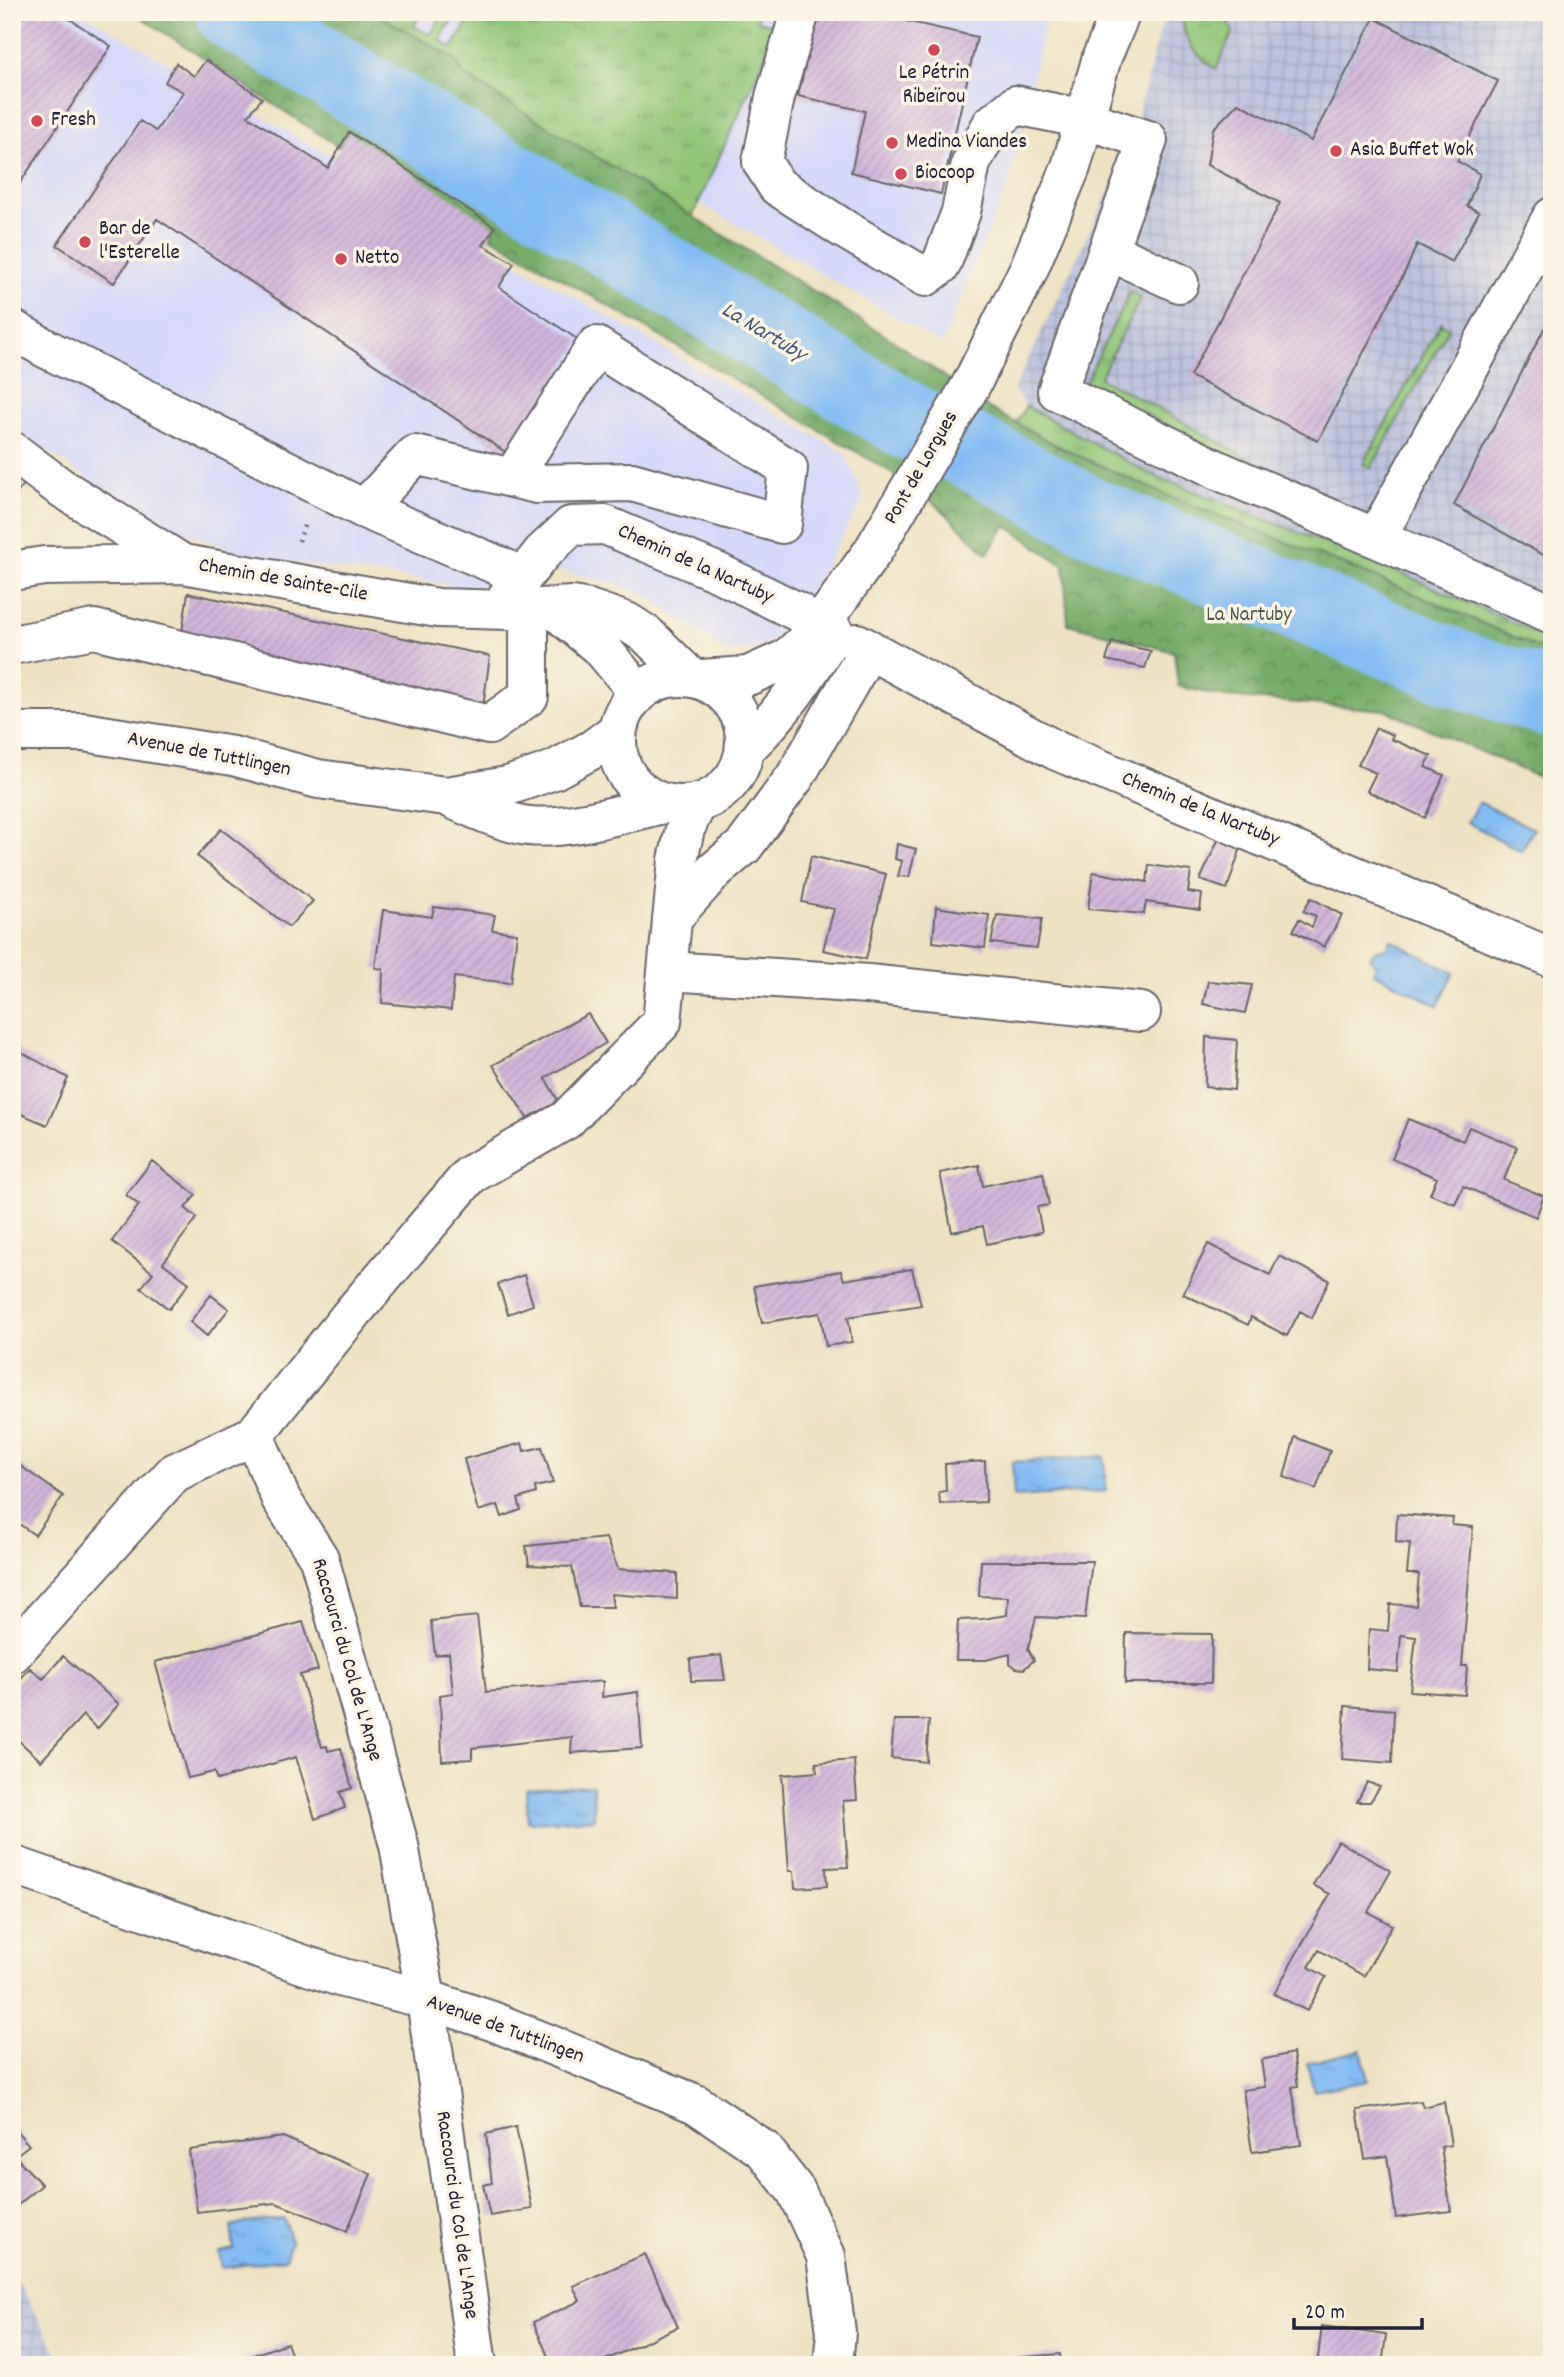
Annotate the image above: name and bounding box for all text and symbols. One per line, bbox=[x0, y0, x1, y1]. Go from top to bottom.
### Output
marker: Le Pétrin Ribeïrou bbox=[926, 42, 942, 58]
place label: Le Pétrin Ribeïrou bbox=[899, 59, 969, 113]
place label: Fresh bbox=[51, 106, 96, 136]
marker: Fresh bbox=[29, 113, 45, 129]
place label: Medina Viandes bbox=[906, 128, 1027, 158]
marker: Medina Viandes bbox=[884, 135, 900, 151]
place label: Asia Buffet Wok bbox=[1350, 136, 1474, 166]
marker: Asia Buffet Wok bbox=[1328, 143, 1344, 159]
place label: Biocoop bbox=[915, 159, 975, 189]
marker: Biocoop bbox=[893, 166, 909, 182]
place label: Bar de l'Esterelle bbox=[99, 215, 180, 269]
marker: Bar de l'Esterelle bbox=[77, 234, 93, 250]
place label: Netto bbox=[355, 244, 399, 274]
marker: Netto bbox=[333, 251, 349, 267]
water label: La Nartuby bbox=[714, 295, 815, 373]
street label: Pont de Lorgues bbox=[877, 405, 967, 531]
street label: Chemin de la Nartuby bbox=[612, 517, 778, 613]
street label: Chemin de Sainte-Cile bbox=[196, 551, 370, 611]
park label: La Nartuby bbox=[1206, 601, 1292, 631]
street label: Avenue de Tuttlingen bbox=[125, 724, 293, 786]
street label: Chemin de la Nartuby bbox=[1117, 765, 1284, 856]
street label: Raccourci du Col de L'Ange bbox=[303, 1555, 389, 1765]
street label: Avenue de Tuttlingen bbox=[422, 1988, 588, 2072]
street label: Raccourci du Col de L'Ange bbox=[427, 2109, 485, 2321]
scale bar bbox=[1294, 2286, 1422, 2330]
text: 20 m bbox=[1305, 2299, 1345, 2329]

